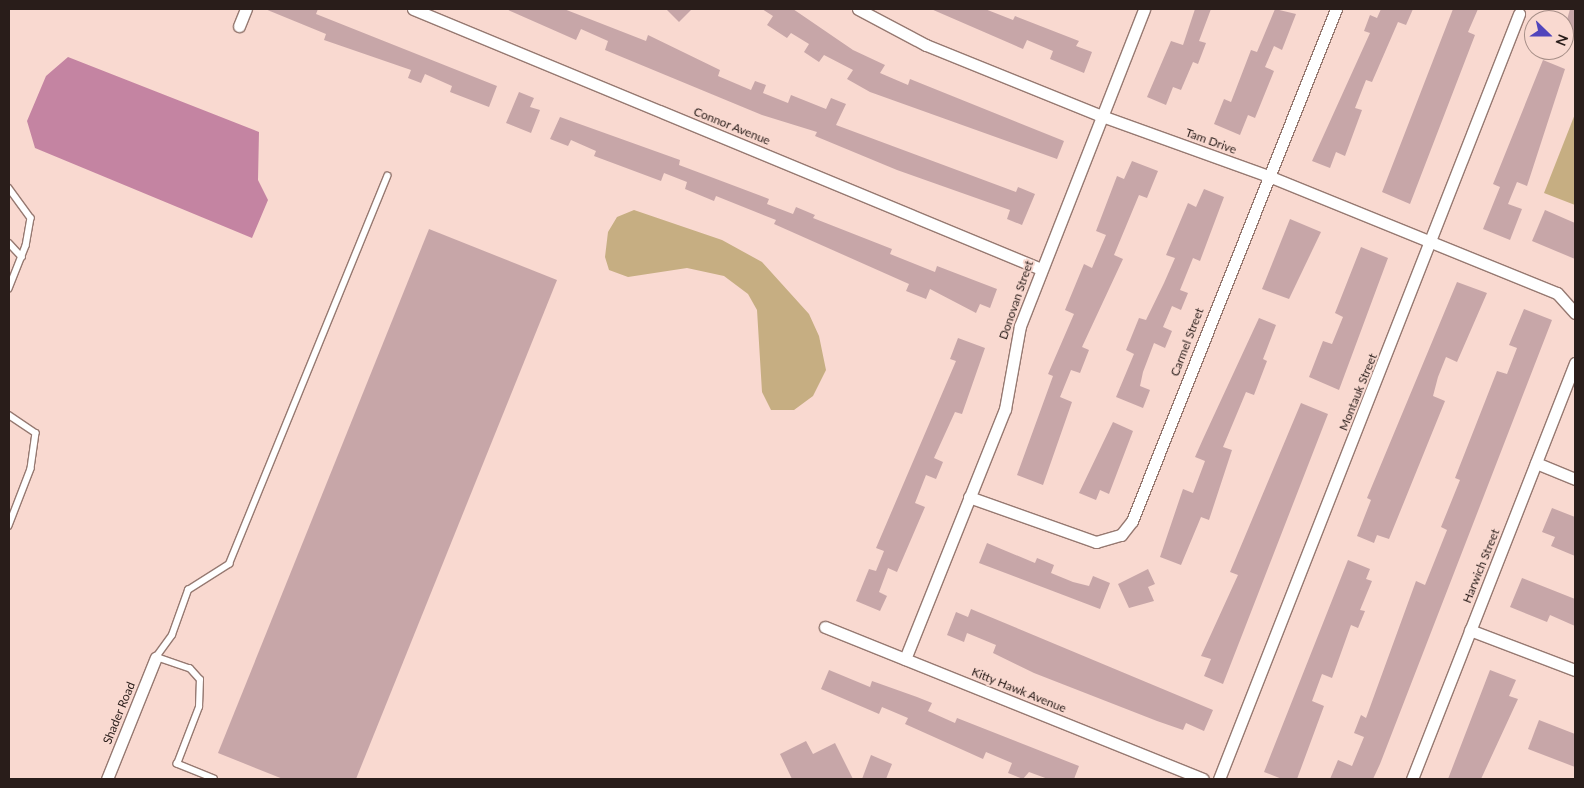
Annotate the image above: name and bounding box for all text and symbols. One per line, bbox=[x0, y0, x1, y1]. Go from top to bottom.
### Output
north arrow bbox=[1524, 10, 1574, 60]
text: N bbox=[1553, 32, 1572, 49]
street label: Connor Avenue bbox=[691, 104, 773, 148]
street label: Tam Drive bbox=[1184, 125, 1238, 157]
street label: Donovan Street bbox=[996, 259, 1036, 341]
street label: Carmel Street bbox=[1167, 306, 1207, 378]
street label: Montauk Street bbox=[1336, 351, 1380, 433]
street label: Harwich Street bbox=[1460, 527, 1502, 605]
street label: Kitty Hawk Avenue bbox=[969, 664, 1069, 716]
street label: Shader Road bbox=[100, 680, 138, 746]

